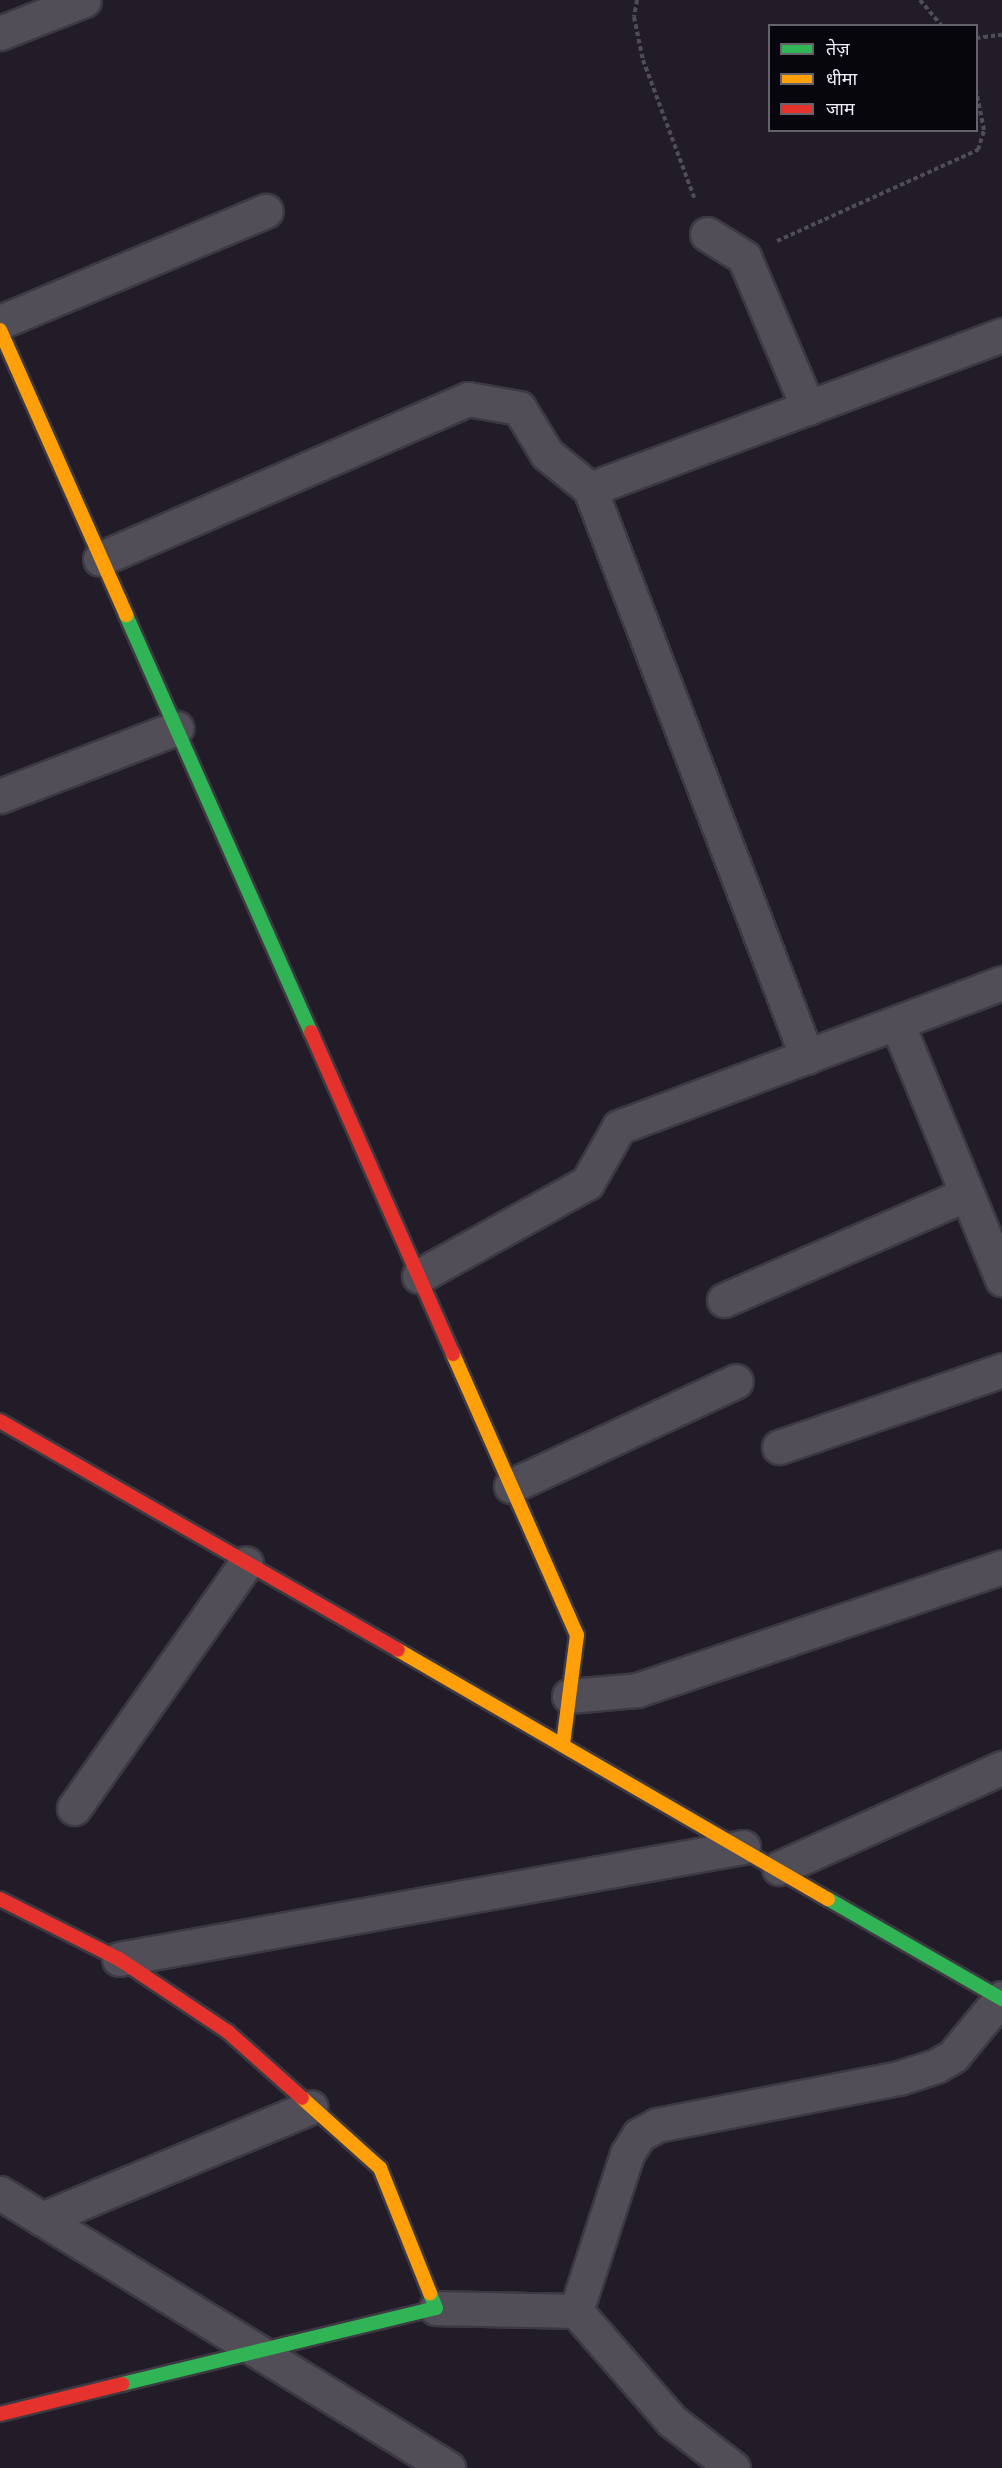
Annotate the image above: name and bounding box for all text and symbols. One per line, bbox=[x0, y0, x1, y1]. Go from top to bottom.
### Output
legend bbox=[768, 24, 978, 132]
text: तेज़ bbox=[826, 37, 850, 60]
text: धीमा bbox=[826, 67, 857, 90]
text: जाम bbox=[826, 97, 855, 120]

